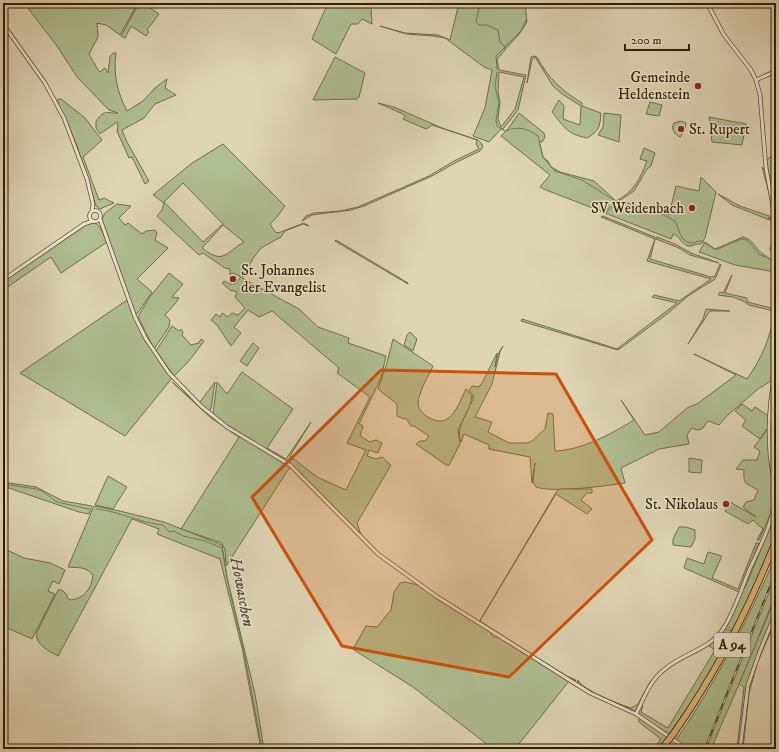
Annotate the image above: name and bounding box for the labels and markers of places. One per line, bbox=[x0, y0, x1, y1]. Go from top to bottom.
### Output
place label: Gemeinde Heldenstein bbox=[618, 68, 690, 104]
marker: Gemeinde Heldenstein bbox=[693, 81, 703, 91]
place label: St. Rupert bbox=[689, 120, 750, 139]
marker: St. Rupert bbox=[676, 124, 686, 134]
place label: SV Weidenbach bbox=[591, 199, 684, 218]
marker: SV Weidenbach bbox=[687, 203, 697, 213]
place label: St. Johannes der Evangelist bbox=[241, 261, 327, 297]
marker: St. Johannes der Evangelist bbox=[228, 274, 238, 284]
place label: St. Nikolaus bbox=[645, 495, 718, 514]
marker: St. Nikolaus bbox=[721, 499, 731, 509]

